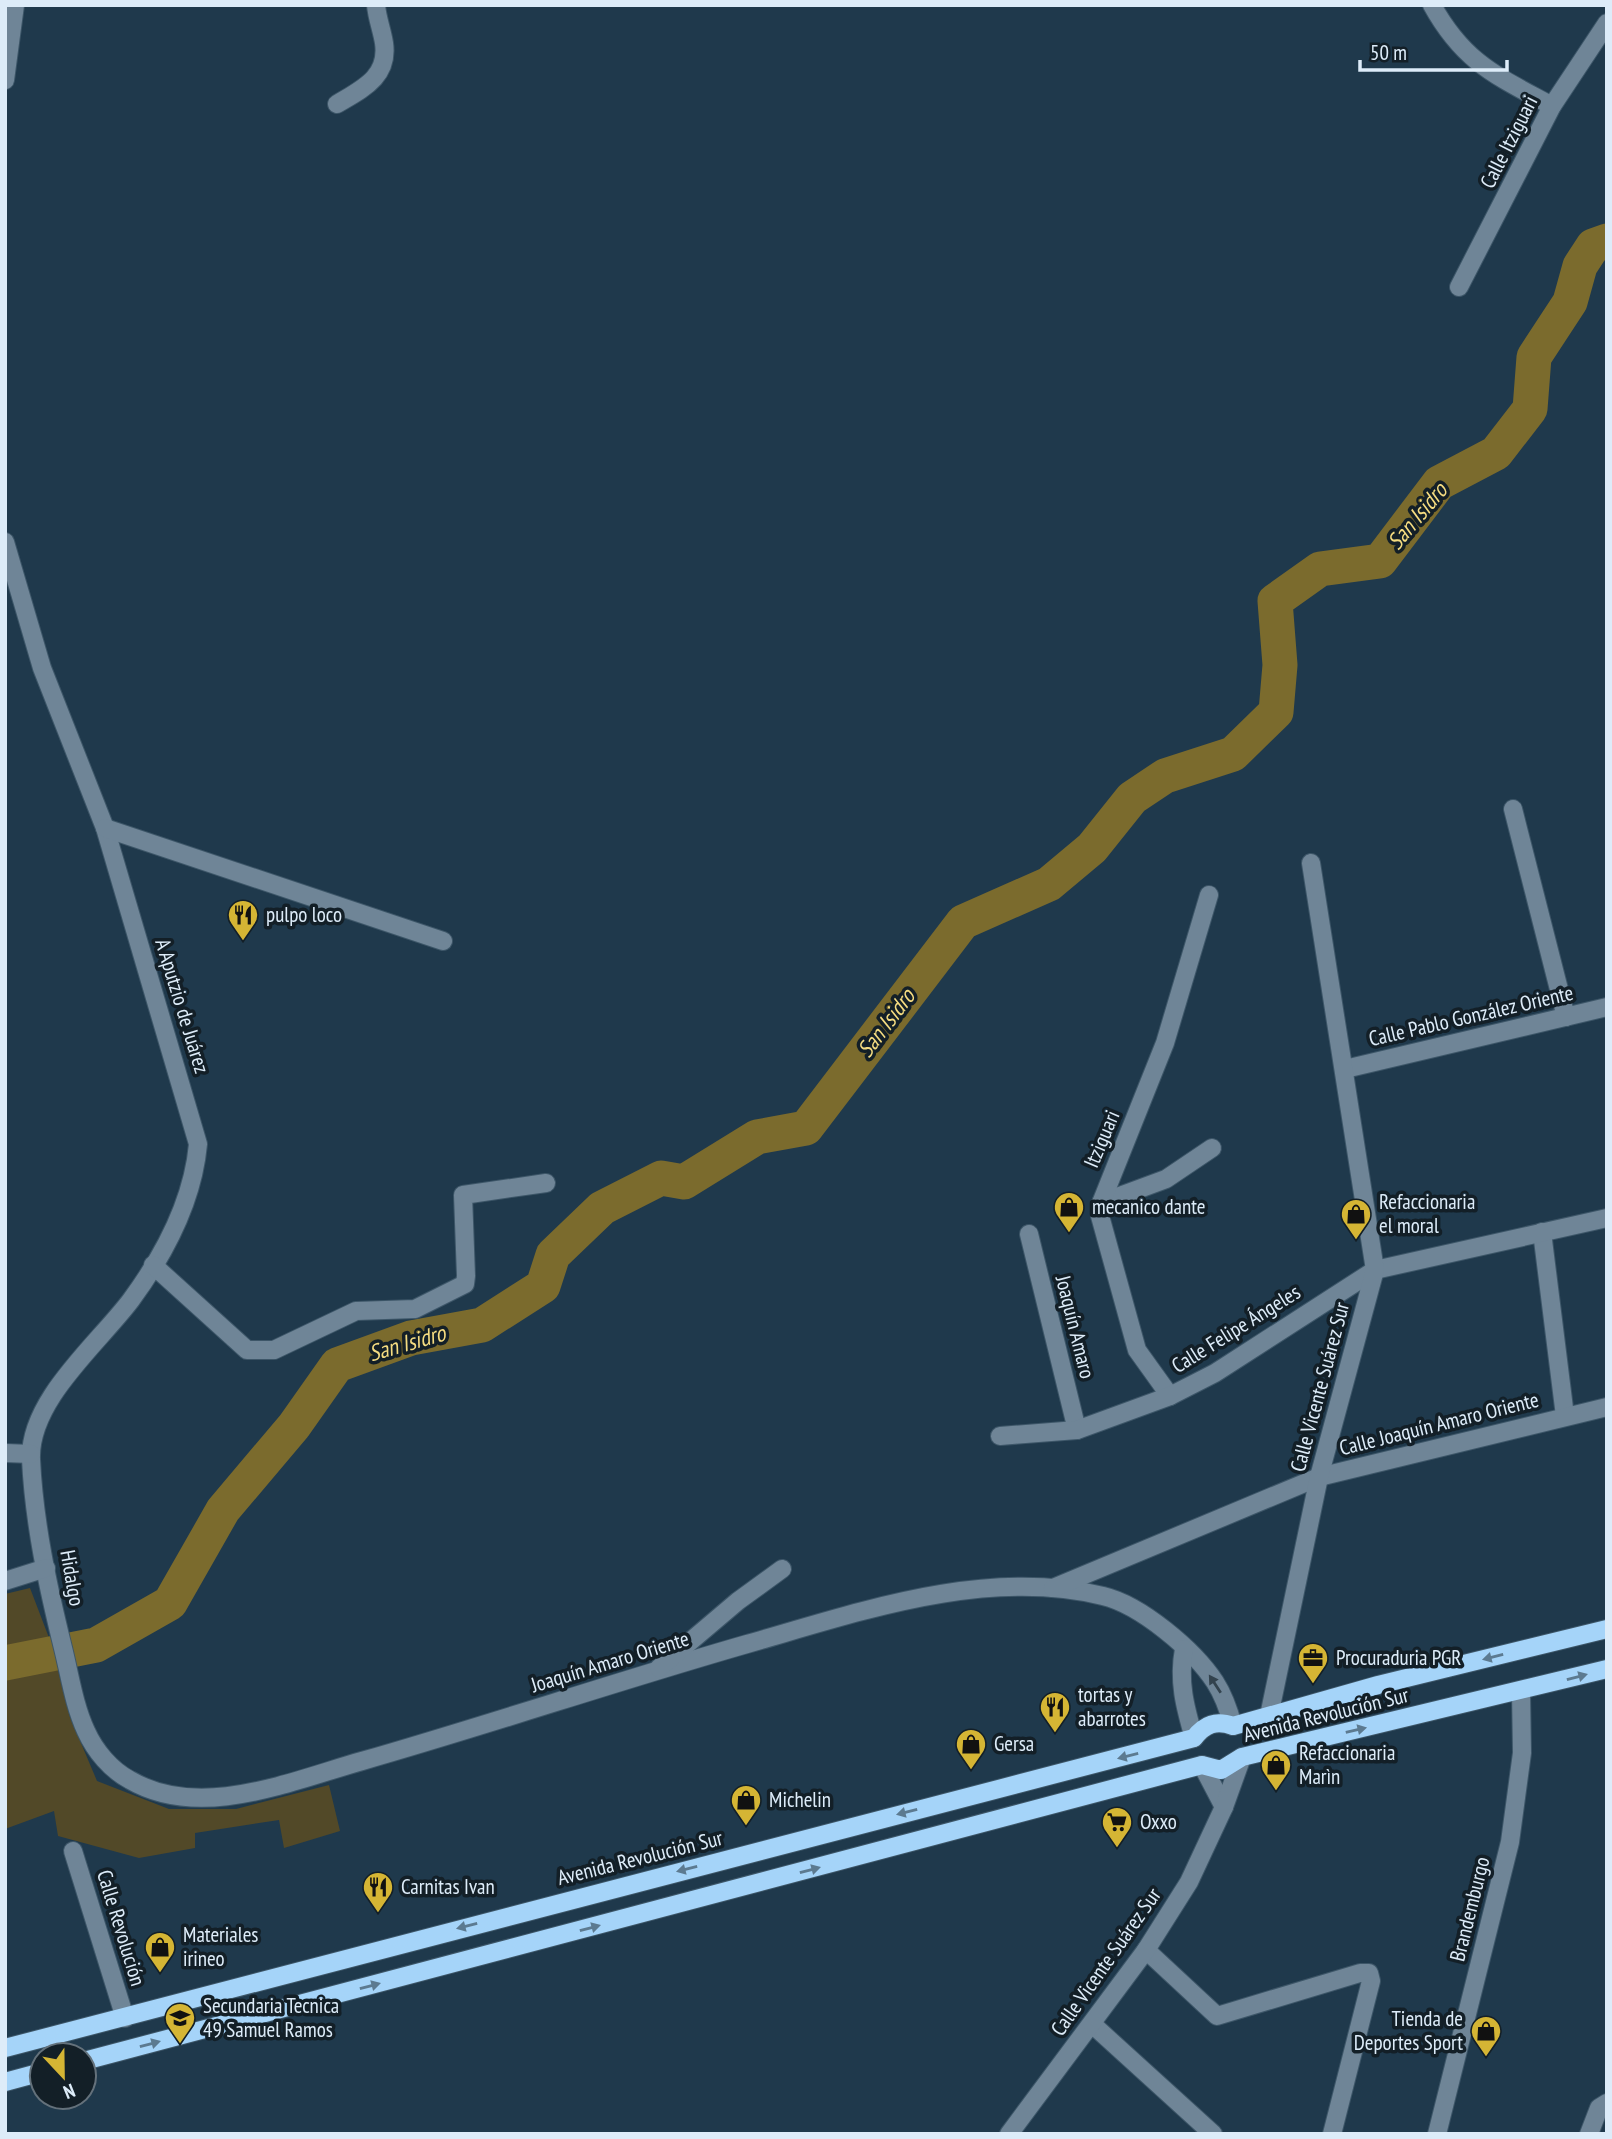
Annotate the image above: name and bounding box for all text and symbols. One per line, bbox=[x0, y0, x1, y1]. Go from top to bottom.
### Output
scale bar bbox=[1360, 28, 1507, 72]
text: 50 m bbox=[1370, 39, 1407, 66]
street label: Calle Itziguari bbox=[1474, 91, 1543, 193]
water label: San Isidro bbox=[1380, 475, 1454, 555]
restaurant icon: pulpo loco bbox=[226, 898, 260, 942]
place label: pulpo loco bbox=[266, 901, 342, 928]
street label: A Aputzio de Juárez bbox=[149, 935, 216, 1076]
street label: Calle Pablo González Oriente bbox=[1366, 979, 1576, 1052]
water label: San Isidro bbox=[850, 981, 922, 1063]
street label: Itziguari bbox=[1077, 1106, 1126, 1172]
place label: Refaccionaria el moral bbox=[1379, 1188, 1475, 1239]
shop icon: mecanico dante bbox=[1052, 1190, 1086, 1234]
place label: mecanico dante bbox=[1092, 1193, 1205, 1220]
shop icon: Refaccionaria el moral bbox=[1339, 1197, 1373, 1241]
street label: Joaquín Amaro bbox=[1049, 1272, 1101, 1381]
street label: Calle Felipe Ángeles bbox=[1166, 1278, 1305, 1379]
street label: Calle Vicente Suárez Sur bbox=[1284, 1299, 1355, 1475]
water label: San Isidro bbox=[365, 1317, 450, 1367]
street label: Calle Joaquín Amaro Oriente bbox=[1336, 1386, 1541, 1461]
street label: Hidalgo bbox=[54, 1548, 91, 1608]
street label: Joaquín Amaro Oriente bbox=[527, 1625, 692, 1699]
office icon: Procuraduria PGR bbox=[1296, 1641, 1330, 1685]
place label: Procuraduria PGR bbox=[1336, 1644, 1461, 1671]
one-way arrow bbox=[1482, 1652, 1504, 1663]
one-way arrow bbox=[1566, 1671, 1588, 1682]
one-way arrow bbox=[1208, 1674, 1221, 1694]
place label: tortas y abarrotes bbox=[1078, 1681, 1146, 1732]
street label: Avenida Revolución Sur bbox=[1240, 1681, 1411, 1748]
restaurant icon: tortas y abarrotes bbox=[1038, 1690, 1072, 1734]
one-way arrow bbox=[1345, 1724, 1367, 1735]
shop icon: Gersa bbox=[954, 1727, 988, 1771]
place label: Gersa bbox=[994, 1730, 1034, 1757]
place label: Refaccionaria Marìn bbox=[1299, 1739, 1395, 1790]
shop icon: Refaccionaria Marìn bbox=[1259, 1748, 1293, 1792]
one-way arrow bbox=[1117, 1751, 1138, 1761]
shop icon: Michelin bbox=[729, 1783, 763, 1827]
place label: Michelin bbox=[769, 1786, 831, 1813]
supermarket icon: Oxxo bbox=[1100, 1805, 1134, 1849]
one-way arrow bbox=[896, 1807, 918, 1818]
place label: Oxxo bbox=[1140, 1808, 1177, 1835]
street label: Avenida Revolución Sur bbox=[554, 1824, 725, 1891]
street label: Brandemburgo bbox=[1443, 1854, 1496, 1964]
one-way arrow bbox=[676, 1864, 698, 1875]
one-way arrow bbox=[800, 1864, 821, 1874]
street label: Calle Revolución bbox=[91, 1867, 152, 1989]
restaurant icon: Carnitas Ivan bbox=[361, 1870, 395, 1914]
place label: Carnitas Ivan bbox=[401, 1873, 495, 1900]
street label: Calle Vicente Suárez Sur bbox=[1045, 1882, 1167, 2041]
place label: Materiales irineo bbox=[183, 1921, 258, 1972]
one-way arrow bbox=[456, 1921, 478, 1932]
one-way arrow bbox=[580, 1922, 601, 1932]
shop icon: Materiales irineo bbox=[143, 1930, 177, 1974]
one-way arrow bbox=[359, 1980, 381, 1991]
place label: Secundaria Tecnica 49 Samuel Ramos bbox=[203, 1992, 339, 2043]
school or university icon: Secundaria Tecnica 49 Samuel Ramos bbox=[163, 2001, 197, 2045]
place label: Tienda de Deportes Sport bbox=[1354, 2005, 1463, 2056]
shop icon: Tienda de Deportes Sport bbox=[1469, 2014, 1503, 2058]
one-way arrow bbox=[140, 2038, 161, 2048]
north arrow bbox=[28, 2041, 98, 2111]
text: N bbox=[60, 2079, 79, 2105]

